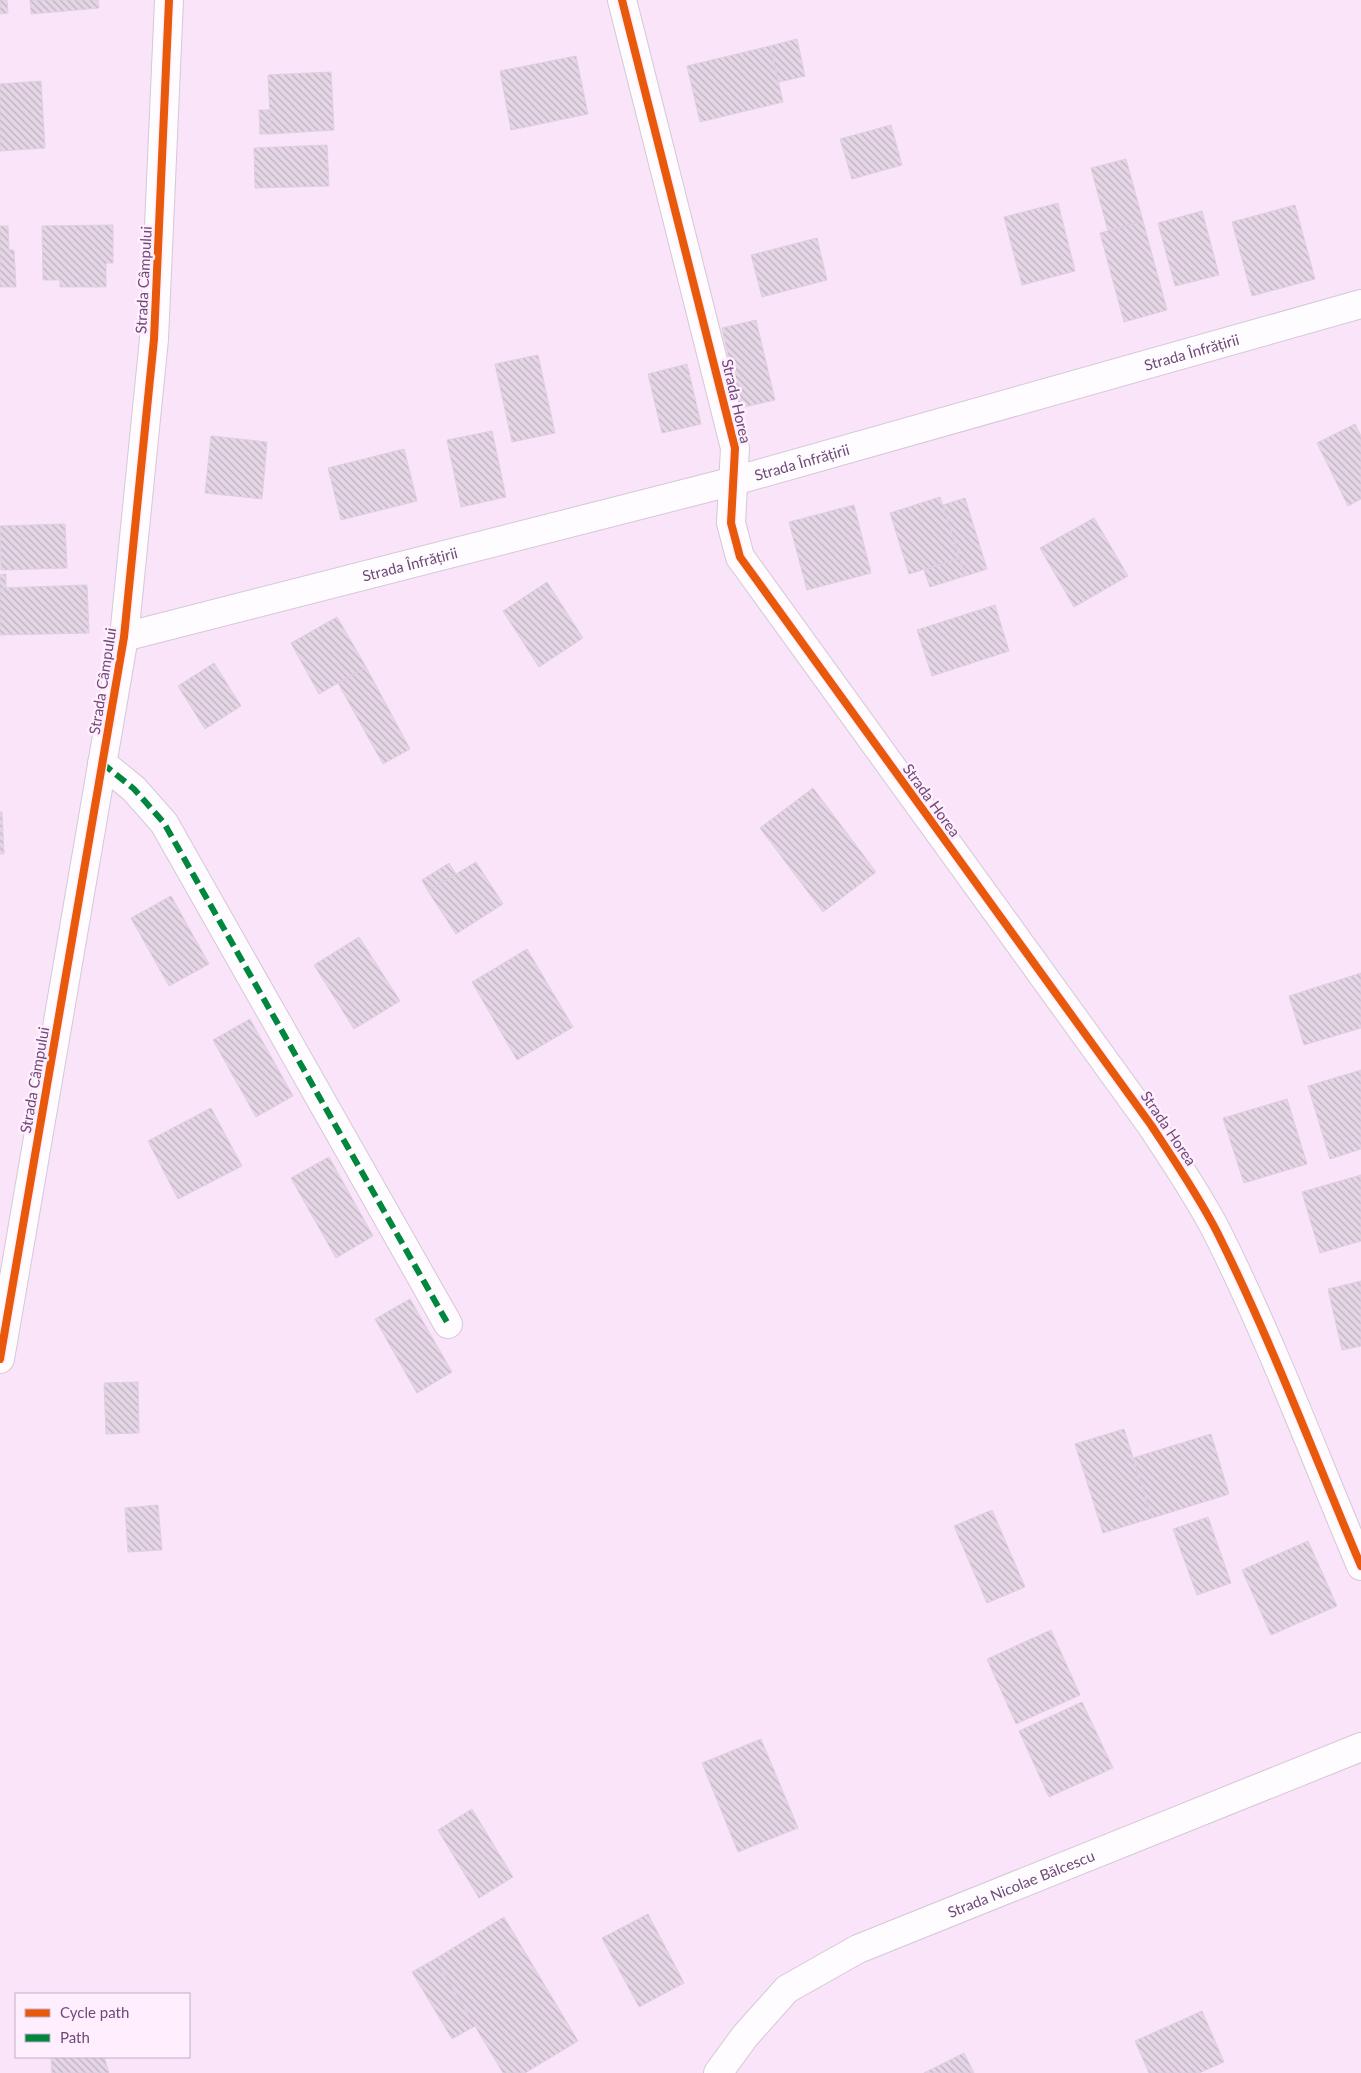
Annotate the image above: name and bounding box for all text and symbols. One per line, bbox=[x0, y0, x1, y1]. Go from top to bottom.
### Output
street label: Strada Câmpului bbox=[131, 226, 155, 334]
street label: Strada Înfrățirii bbox=[1142, 330, 1241, 374]
street label: Strada Horea bbox=[719, 357, 755, 445]
street label: Strada Înfrățirii bbox=[752, 440, 851, 484]
street label: Strada Înfrățirii bbox=[360, 543, 459, 585]
street label: Strada Câmpului bbox=[85, 626, 119, 736]
street label: Strada Horea bbox=[899, 760, 965, 840]
street label: Strada Câmpului bbox=[16, 1025, 52, 1135]
street label: Strada Horea bbox=[1138, 1087, 1200, 1169]
street label: Strada Nicolae Bălcescu bbox=[945, 1846, 1097, 1921]
legend bbox=[15, 1993, 190, 2058]
text: Cycle path bbox=[60, 2003, 129, 2021]
text: Path bbox=[60, 2028, 90, 2046]

